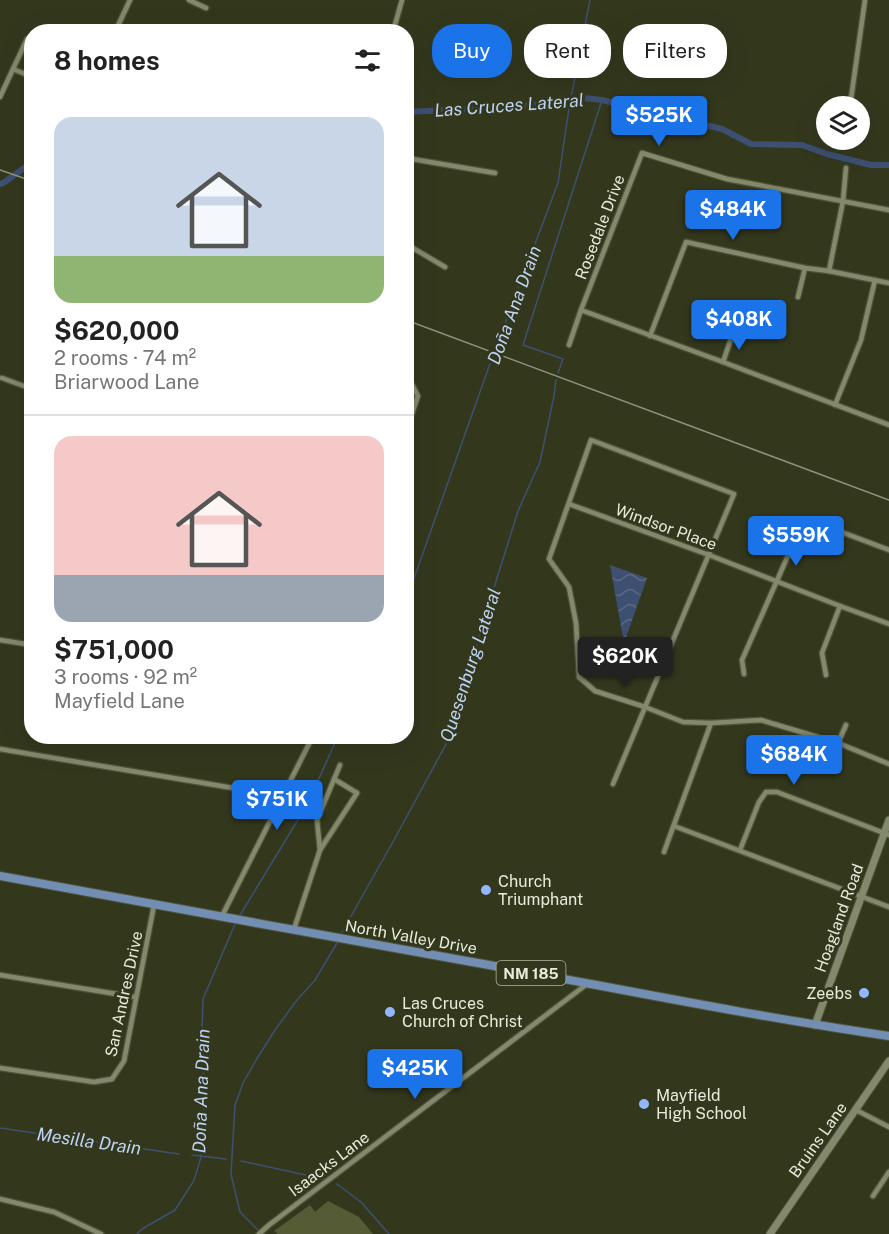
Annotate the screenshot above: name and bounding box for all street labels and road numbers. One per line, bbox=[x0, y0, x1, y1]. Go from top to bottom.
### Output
street label: Rosedale Drive bbox=[571, 172, 629, 282]
street label: Windsor Place bbox=[613, 500, 719, 554]
street label: Hoagland Road bbox=[811, 861, 867, 975]
street label: North Valley Drive bbox=[344, 916, 478, 958]
street label: San Andres Drive bbox=[101, 929, 147, 1059]
road number: NM 185 bbox=[496, 961, 566, 985]
street label: Bruins Lane bbox=[785, 1099, 851, 1181]
street label: Isaacks Lane bbox=[285, 1128, 373, 1200]

